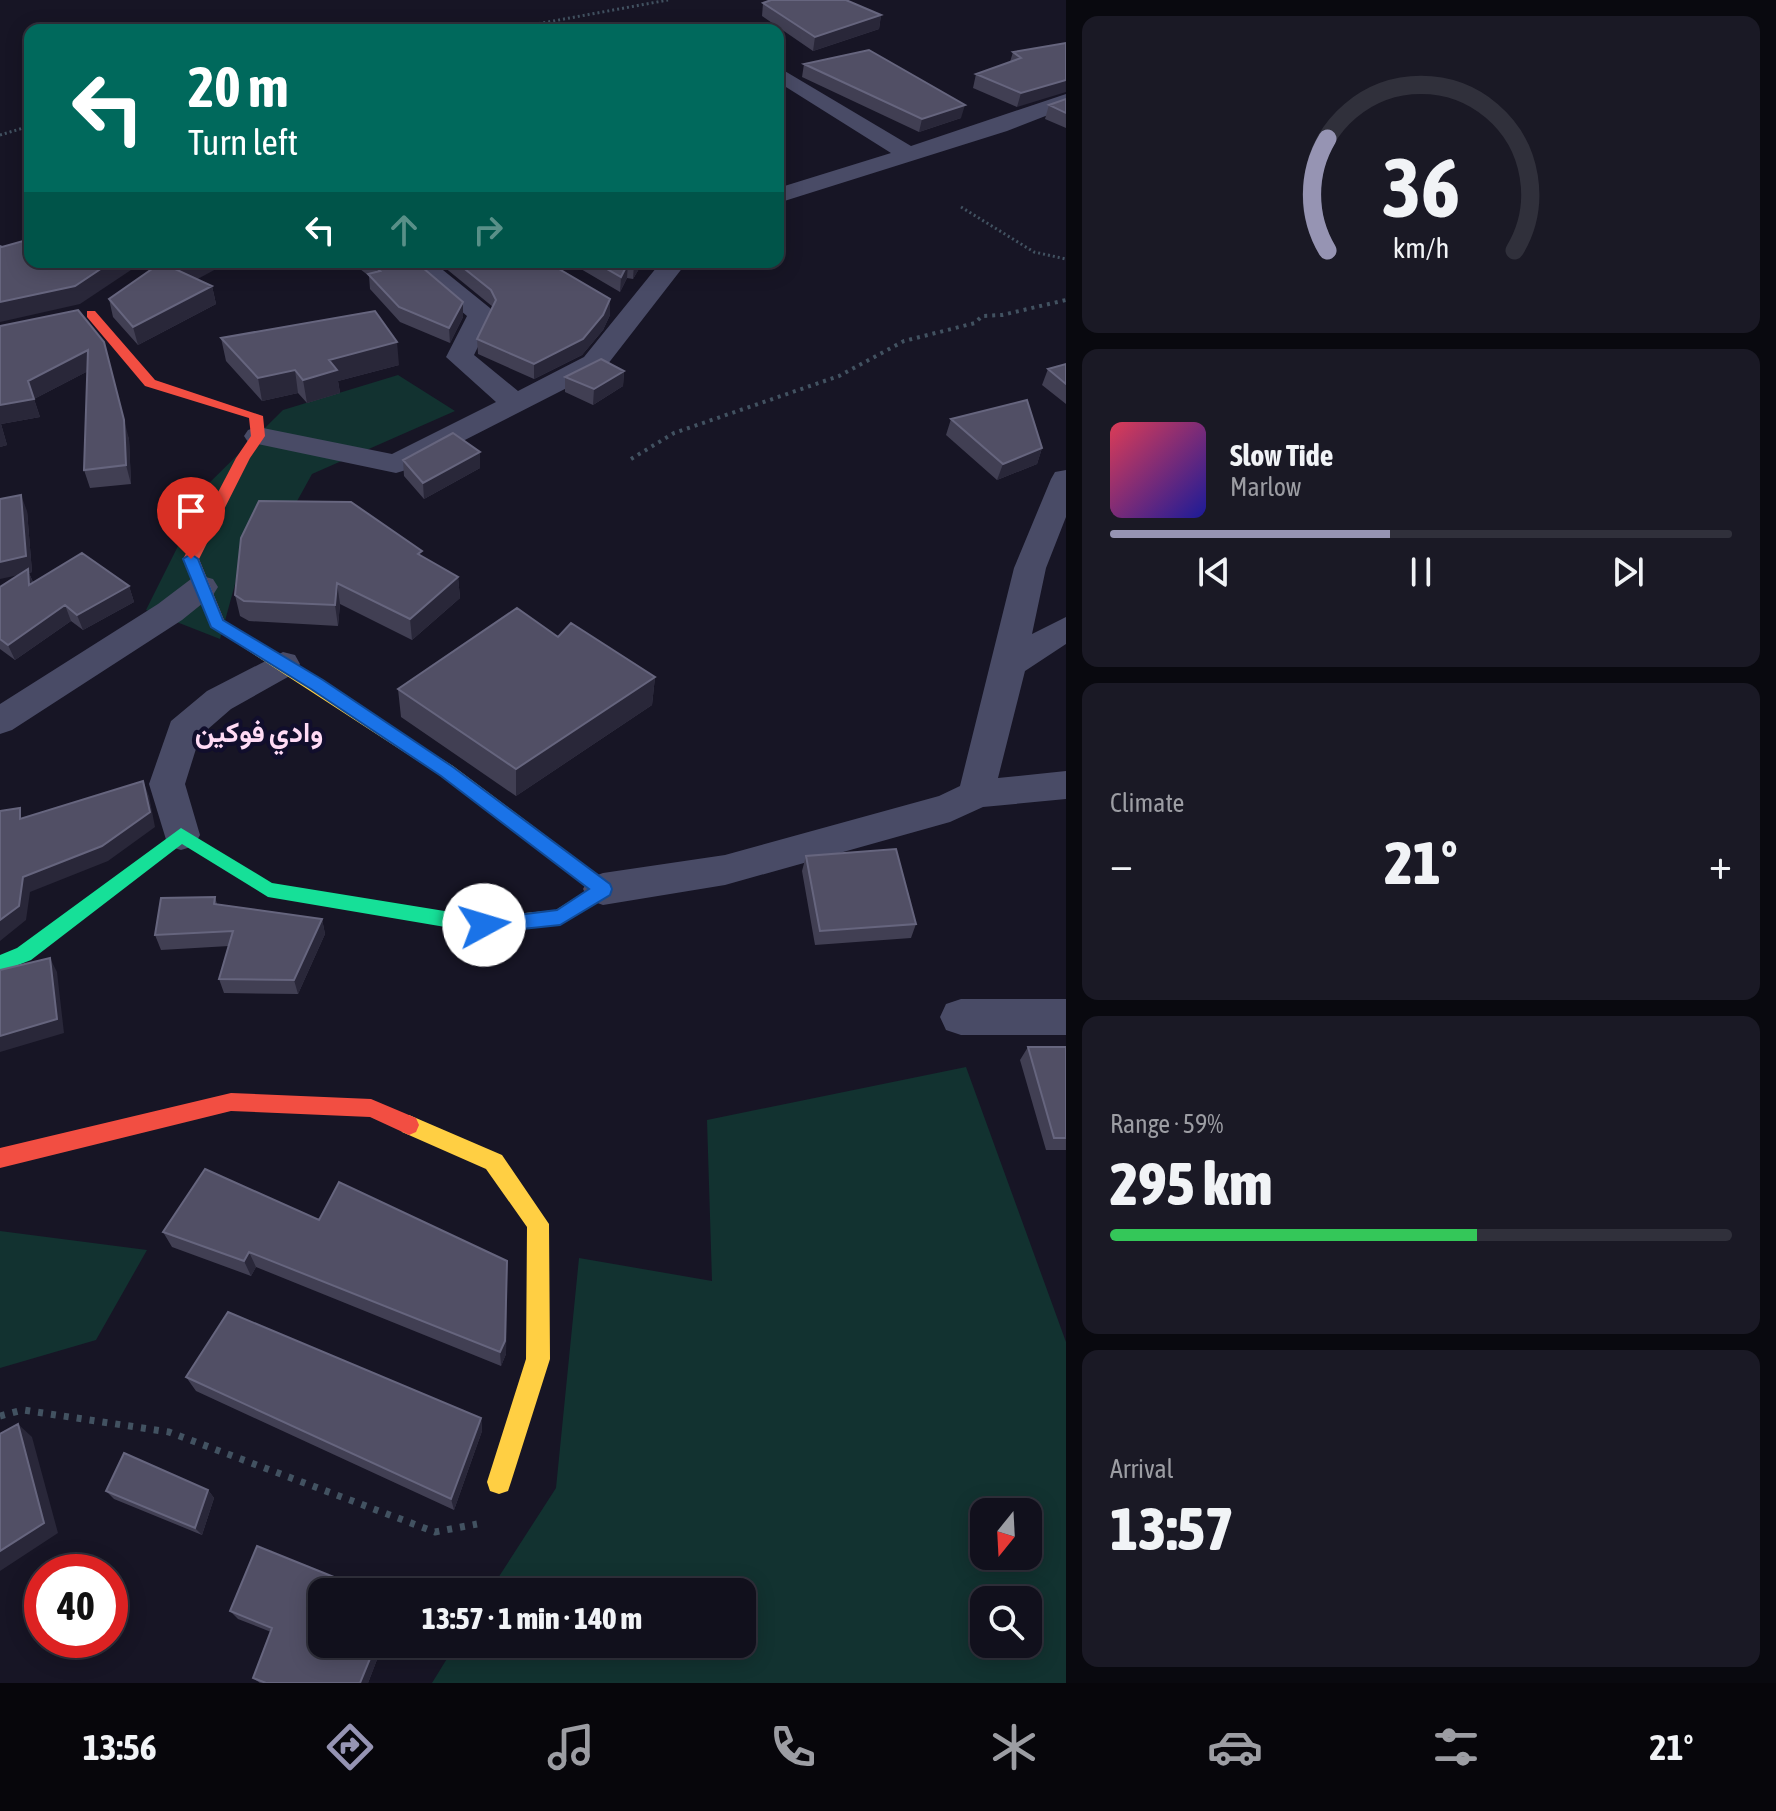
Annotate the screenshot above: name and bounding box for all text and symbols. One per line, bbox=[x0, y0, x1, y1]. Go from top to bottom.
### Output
text: 20 m bbox=[188, 55, 289, 119]
icon: left bbox=[56, 56, 160, 160]
text: Turn left bbox=[188, 121, 298, 163]
text: 36 bbox=[1382, 138, 1460, 234]
icon: left bbox=[298, 208, 342, 252]
icon: ahead bbox=[382, 208, 426, 252]
icon: right bbox=[466, 208, 510, 252]
text: km/h bbox=[1393, 231, 1449, 264]
text: Slow Tide bbox=[1230, 438, 1333, 472]
text: Marlow bbox=[1230, 472, 1301, 502]
pin bbox=[157, 477, 225, 559]
icon: arrive bbox=[169, 489, 213, 533]
icon: previous bbox=[1192, 550, 1236, 594]
icon: pause bbox=[1399, 550, 1443, 594]
icon: next bbox=[1606, 550, 1650, 594]
district label: وادي فوكين bbox=[195, 716, 323, 756]
text: Climate bbox=[1110, 788, 1184, 818]
text: 21° bbox=[1385, 828, 1457, 897]
text: − bbox=[1110, 838, 1133, 888]
text: + bbox=[1709, 838, 1732, 888]
position arrow bbox=[442, 883, 526, 967]
text: Range · 59% bbox=[1110, 1109, 1223, 1139]
text: 295 km bbox=[1110, 1149, 1272, 1218]
text: Arrival bbox=[1110, 1454, 1174, 1484]
text: 13:57 bbox=[1110, 1494, 1233, 1563]
north arrow bbox=[970, 1498, 1042, 1570]
map controls bbox=[970, 1498, 1042, 1658]
speed limit sign: 40 bbox=[24, 1554, 128, 1658]
button: search bbox=[970, 1586, 1042, 1658]
text: 13:57 · 1 min · 140 m bbox=[422, 1601, 642, 1635]
icon: directions bbox=[322, 1719, 378, 1775]
icon: music bbox=[543, 1719, 599, 1775]
icon: phone bbox=[765, 1719, 821, 1775]
icon: climate bbox=[986, 1719, 1042, 1775]
icon: car bbox=[1207, 1719, 1263, 1775]
icon: filters bbox=[1428, 1719, 1484, 1775]
text: 13:56 bbox=[83, 1726, 157, 1768]
text: 21° bbox=[1650, 1726, 1693, 1768]

